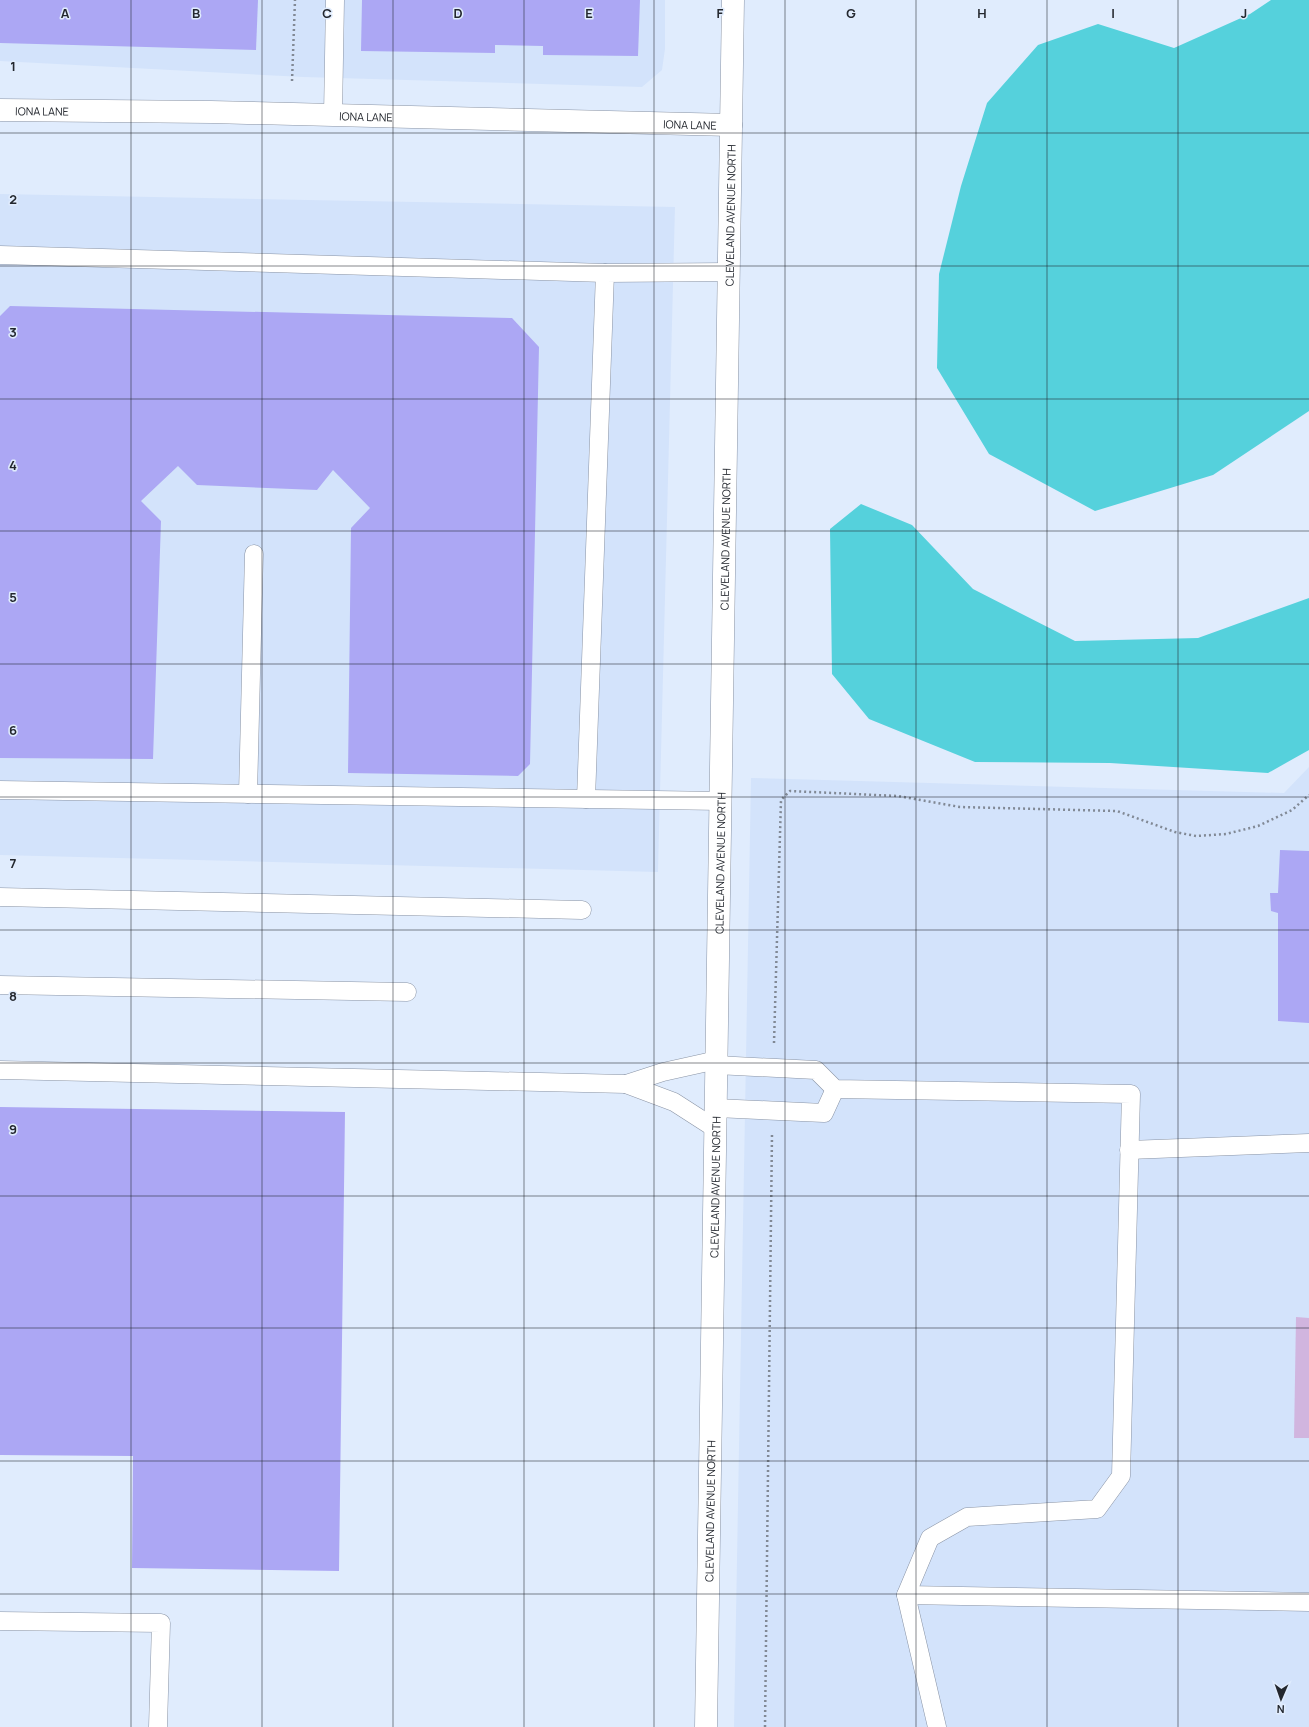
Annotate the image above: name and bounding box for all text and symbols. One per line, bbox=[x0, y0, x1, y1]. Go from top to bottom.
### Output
text: A bbox=[61, 4, 70, 22]
text: B bbox=[192, 4, 200, 22]
text: C bbox=[322, 4, 332, 22]
text: D bbox=[453, 4, 463, 22]
text: E bbox=[585, 4, 593, 22]
text: F bbox=[717, 4, 724, 22]
text: G bbox=[846, 4, 856, 22]
text: H bbox=[977, 4, 987, 22]
text: I bbox=[1111, 4, 1115, 22]
text: J bbox=[1241, 4, 1247, 22]
text: 1 bbox=[10, 57, 16, 75]
street label: IONA LANE bbox=[15, 103, 69, 118]
street label: IONA LANE bbox=[339, 108, 393, 124]
street label: IONA LANE bbox=[663, 116, 717, 132]
street label: CLEVELAND AVENUE NORTH bbox=[721, 144, 738, 286]
text: 2 bbox=[9, 190, 17, 208]
text: 3 bbox=[9, 323, 17, 341]
text: 4 bbox=[9, 456, 17, 474]
street label: CLEVELAND AVENUE NORTH bbox=[716, 468, 733, 610]
text: 5 bbox=[9, 588, 17, 606]
text: 6 bbox=[9, 721, 17, 739]
street label: CLEVELAND AVENUE NORTH bbox=[711, 792, 728, 934]
text: 7 bbox=[10, 854, 17, 872]
text: 8 bbox=[9, 987, 17, 1005]
street label: CLEVELAND AVENUE NORTH bbox=[706, 1116, 723, 1258]
text: 9 bbox=[9, 1120, 17, 1138]
street label: CLEVELAND AVENUE NORTH bbox=[701, 1440, 718, 1582]
north arrow bbox=[1261, 1679, 1301, 1719]
text: N bbox=[1276, 1702, 1285, 1717]

